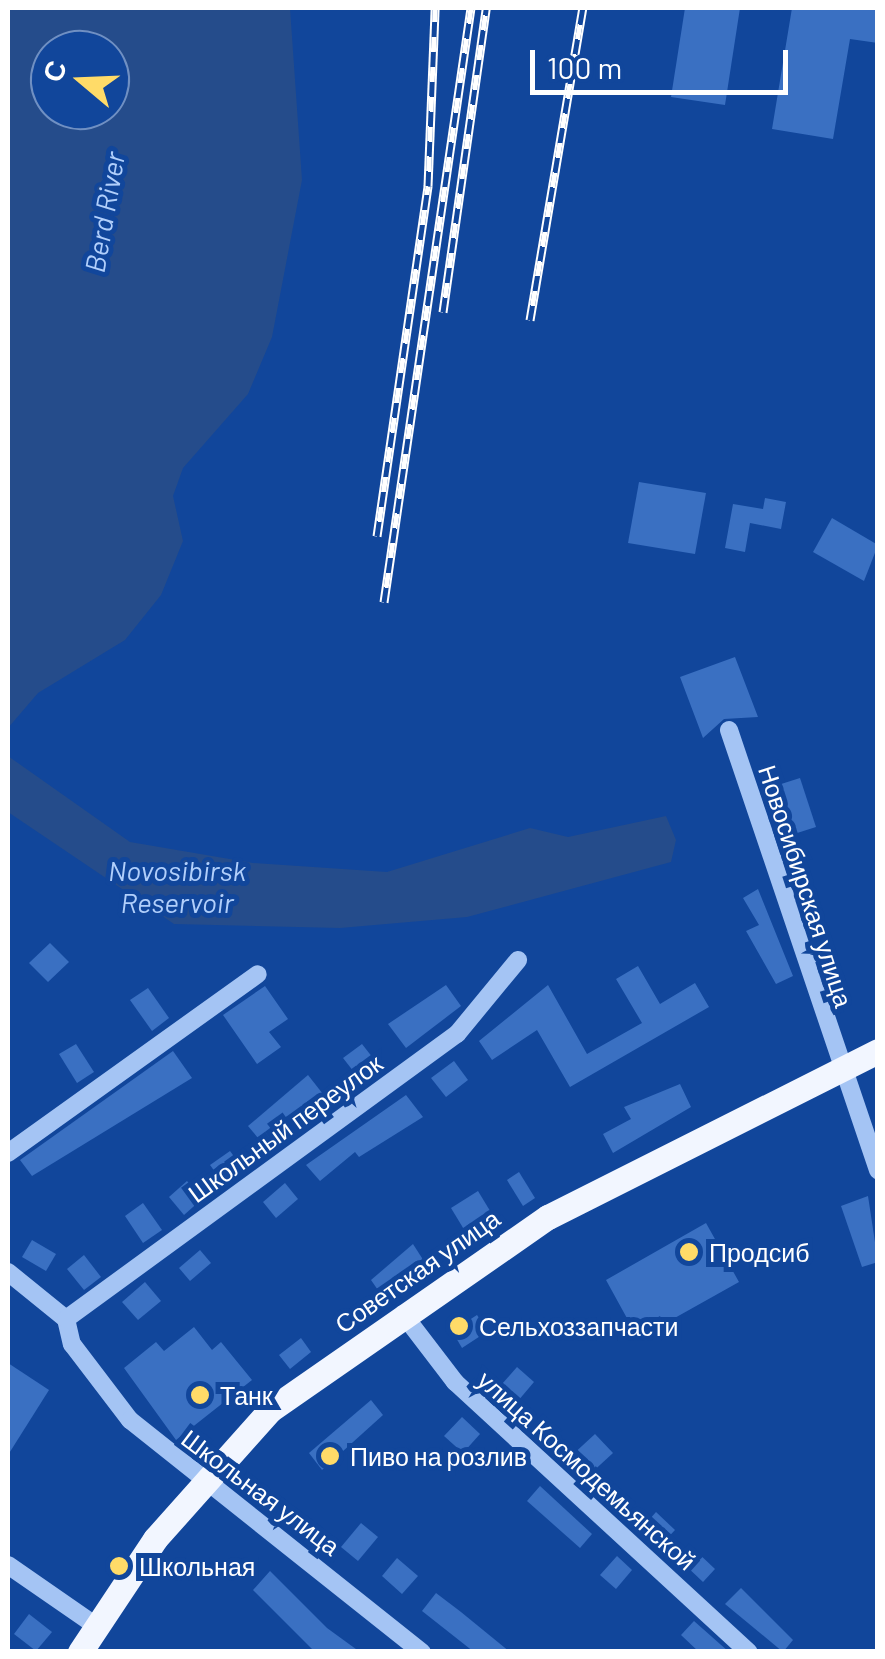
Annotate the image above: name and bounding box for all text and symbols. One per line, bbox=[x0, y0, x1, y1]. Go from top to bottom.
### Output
north arrow bbox=[30, 30, 130, 130]
scale bar bbox=[535, 30, 792, 92]
text: 100 m bbox=[547, 49, 622, 85]
text: С bbox=[34, 56, 73, 86]
water label: Berd River bbox=[77, 149, 131, 275]
street label: Новосибирская улица bbox=[753, 761, 859, 1011]
water label: Novosibirsk Reservoir bbox=[108, 853, 246, 919]
street label: Школьный переулок bbox=[182, 1048, 388, 1208]
street label: Советская улица bbox=[329, 1203, 505, 1339]
place label: Продсиб bbox=[709, 1237, 810, 1267]
marker: Продсиб bbox=[678, 1241, 700, 1263]
place label: Сельхоззапчасти bbox=[479, 1311, 679, 1341]
marker: Сельхоззапчасти bbox=[448, 1315, 470, 1337]
street label: улица Космодемьянской bbox=[472, 1364, 702, 1576]
place label: Танк bbox=[220, 1380, 273, 1410]
marker: Танк bbox=[189, 1384, 211, 1406]
street label: Школьная улица bbox=[176, 1423, 346, 1561]
place label: Пиво на розлив bbox=[350, 1441, 527, 1471]
marker: Пиво на розлив bbox=[319, 1445, 341, 1467]
place label: Школьная bbox=[139, 1551, 255, 1581]
marker: Школьная bbox=[108, 1555, 130, 1577]

